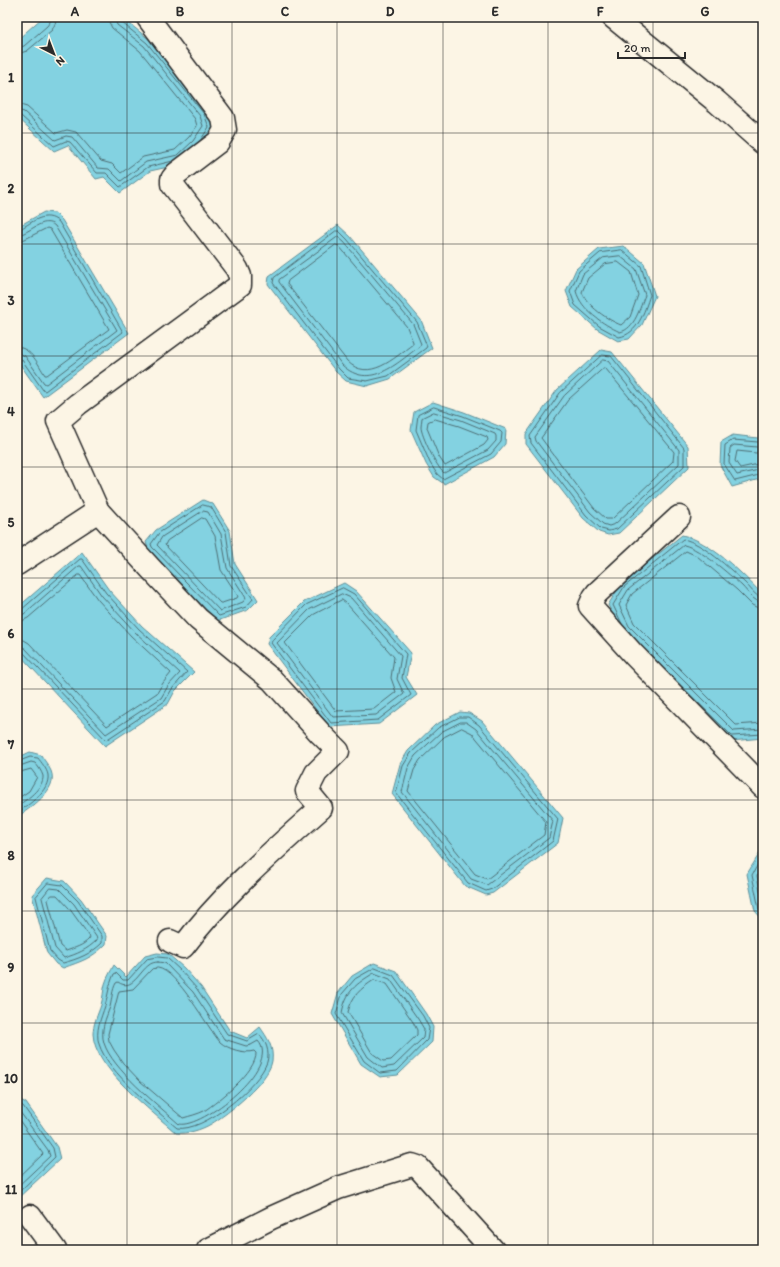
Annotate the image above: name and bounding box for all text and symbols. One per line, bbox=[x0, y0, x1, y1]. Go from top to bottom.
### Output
text: A bbox=[70, 4, 80, 19]
text: B bbox=[176, 4, 185, 19]
text: C bbox=[281, 4, 290, 19]
text: D bbox=[386, 4, 395, 19]
text: E bbox=[491, 4, 499, 19]
text: F bbox=[597, 4, 604, 19]
text: G bbox=[701, 4, 710, 19]
north arrow bbox=[34, 34, 74, 74]
scale bar bbox=[618, 34, 685, 60]
text: 20 m bbox=[624, 41, 651, 55]
text: N bbox=[53, 54, 67, 68]
text: 1 bbox=[8, 70, 14, 85]
text: 2 bbox=[8, 181, 15, 196]
text: 3 bbox=[7, 293, 15, 308]
text: 4 bbox=[7, 404, 15, 419]
text: 5 bbox=[8, 515, 15, 530]
text: 6 bbox=[8, 626, 15, 641]
text: 7 bbox=[7, 737, 15, 752]
text: 8 bbox=[7, 848, 15, 863]
text: 9 bbox=[8, 960, 15, 975]
text: 10 bbox=[4, 1071, 18, 1086]
text: 11 bbox=[5, 1182, 17, 1197]

